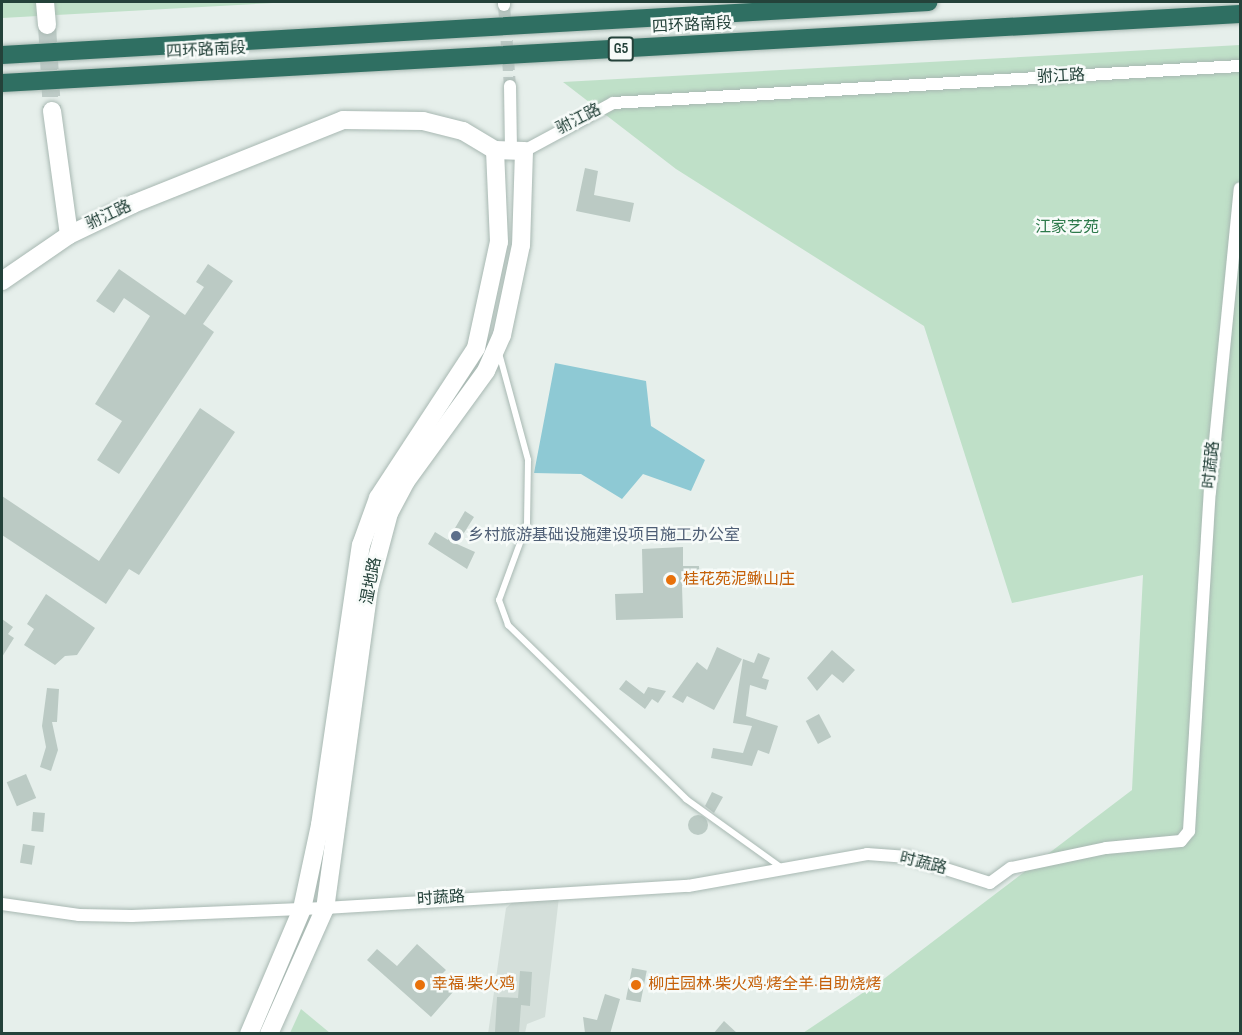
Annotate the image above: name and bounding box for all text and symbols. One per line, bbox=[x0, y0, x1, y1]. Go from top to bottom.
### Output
street label: 四环路南段 bbox=[652, 14, 732, 38]
road number: G5 bbox=[608, 37, 634, 61]
street label: 四环路南段 bbox=[166, 39, 246, 63]
street label: 驸江路 bbox=[1037, 66, 1085, 88]
street label: 驸江路 bbox=[553, 101, 605, 139]
street label: 驸江路 bbox=[83, 197, 135, 235]
park label: 江家艺苑 bbox=[1035, 218, 1099, 238]
street label: 时蔬路 bbox=[1200, 440, 1224, 490]
place label: 乡村旅游基础设施建设项目施工办公室 bbox=[468, 526, 740, 546]
marker: 乡村旅游基础设施建设项目施工办公室 bbox=[449, 529, 463, 543]
street label: 湿地路 bbox=[358, 556, 386, 606]
place label: 桂花苑泥鳅山庄 bbox=[683, 570, 795, 590]
marker: 桂花苑泥鳅山庄 bbox=[664, 573, 678, 587]
street label: 时蔬路 bbox=[897, 849, 949, 879]
street label: 时蔬路 bbox=[416, 888, 466, 910]
place label: 幸福·柴火鸡 bbox=[432, 975, 515, 995]
place label: 柳庄园林·柴火鸡·烤全羊·自助烧烤 bbox=[648, 975, 882, 995]
marker: 幸福·柴火鸡 bbox=[413, 978, 427, 992]
marker: 柳庄园林·柴火鸡·烤全羊·自助烧烤 bbox=[629, 978, 643, 992]

